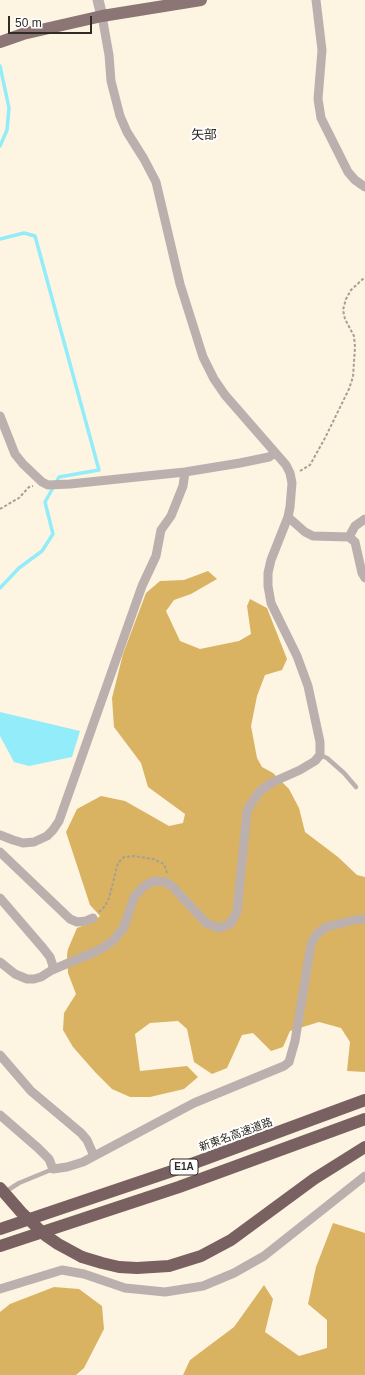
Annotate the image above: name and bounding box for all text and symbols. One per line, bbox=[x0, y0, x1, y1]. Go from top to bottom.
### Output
scale bar bbox=[10, 8, 94, 34]
text: 50 m bbox=[15, 16, 42, 30]
district label: 矢部 bbox=[191, 127, 217, 143]
street label: 新東名高速道路 bbox=[198, 1116, 274, 1154]
road number: E1A bbox=[170, 1159, 198, 1175]

